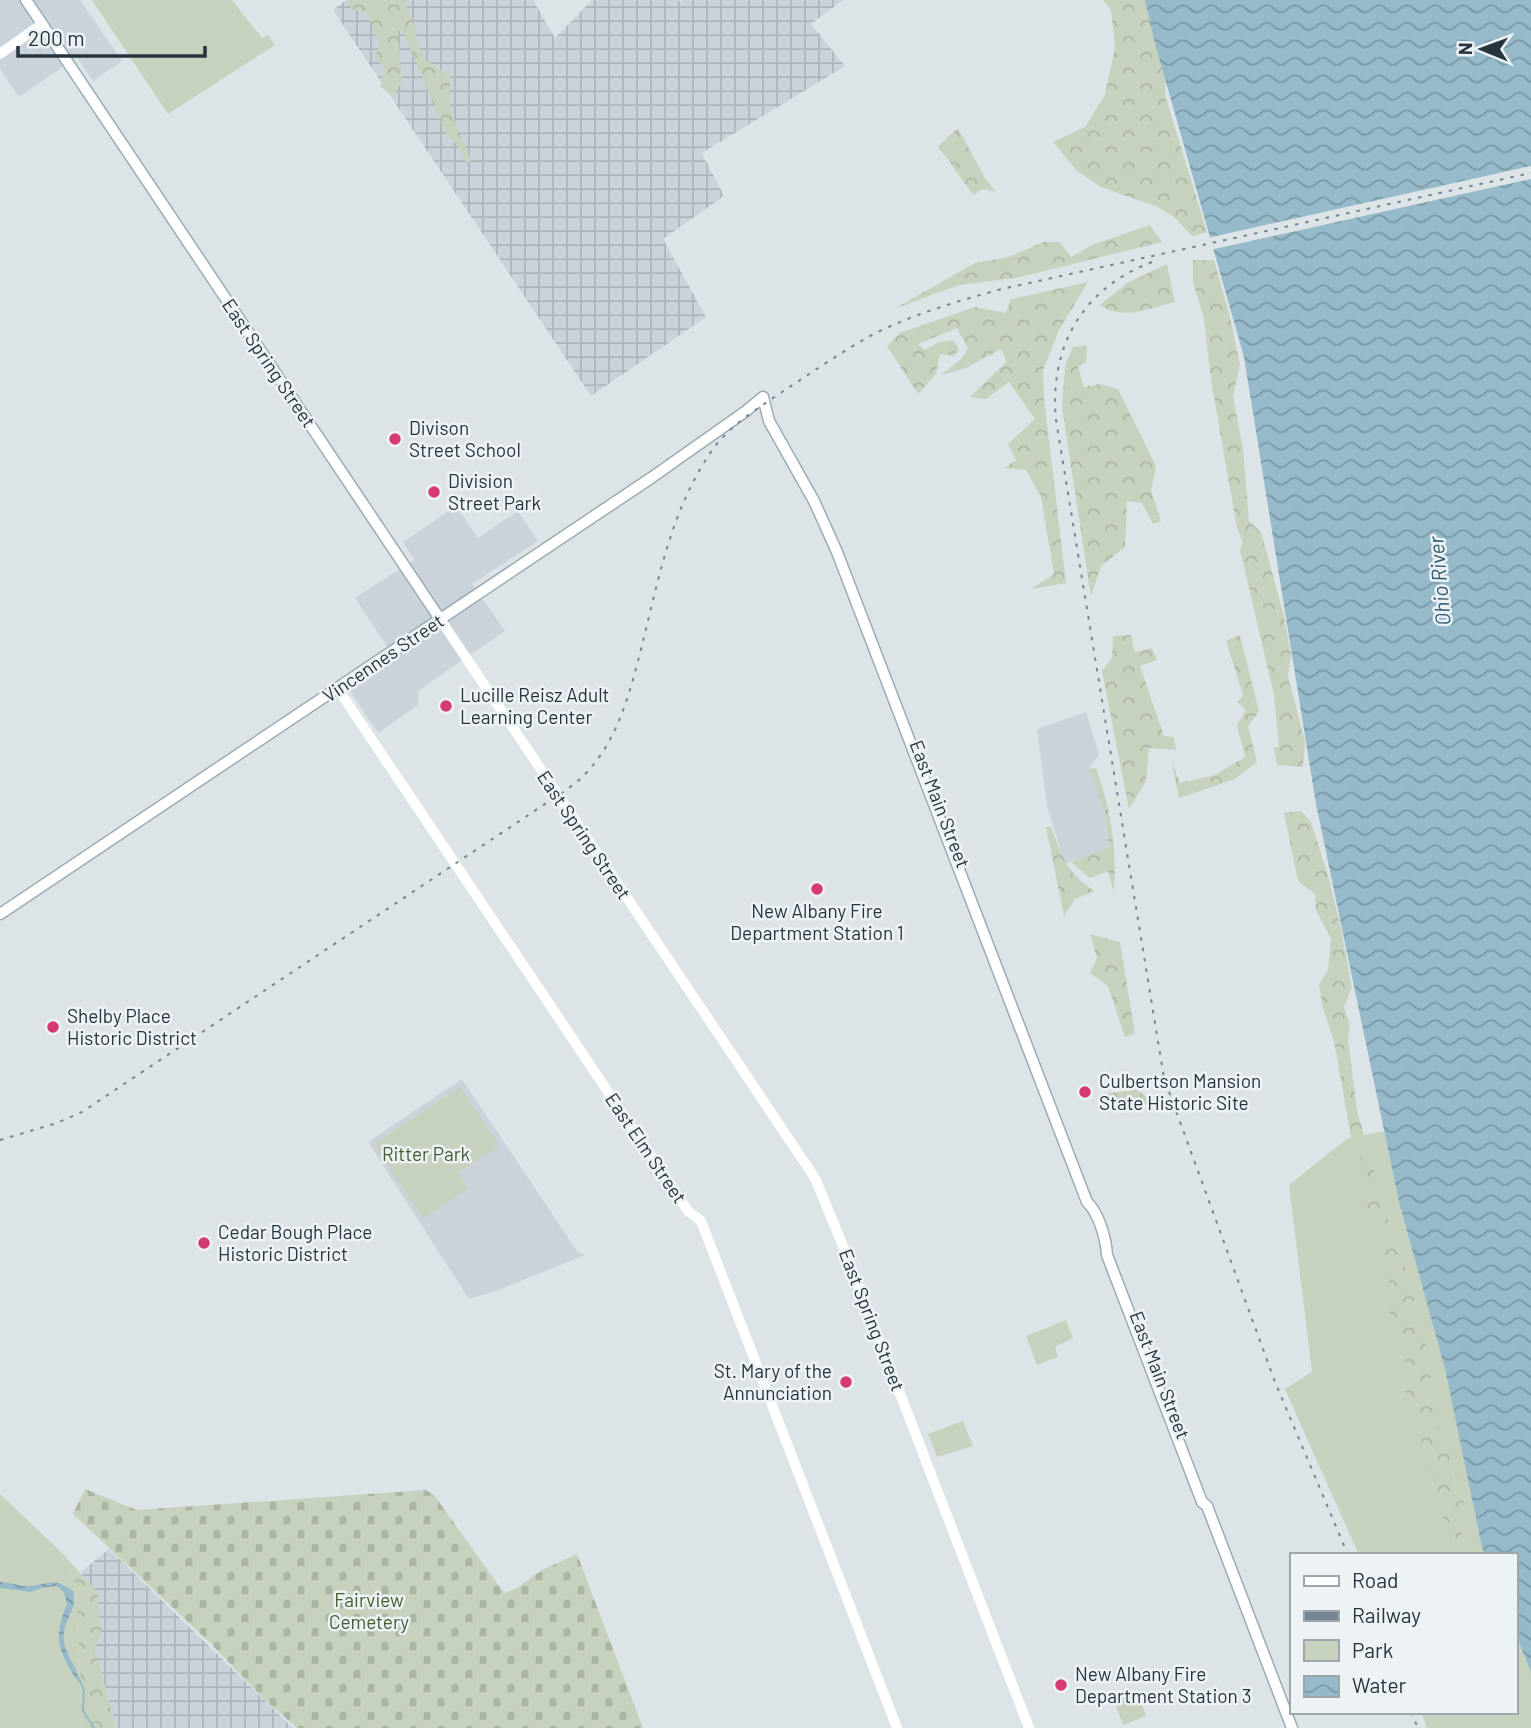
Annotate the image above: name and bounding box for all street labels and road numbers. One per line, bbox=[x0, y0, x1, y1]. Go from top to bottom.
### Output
street label: East Spring Street bbox=[218, 294, 321, 432]
street label: Vincennes Street bbox=[318, 609, 448, 707]
street label: East Main Street bbox=[906, 737, 975, 871]
street label: East Spring Street bbox=[533, 766, 636, 904]
street label: East Elm Street bbox=[601, 1088, 692, 1207]
street label: East Spring Street bbox=[835, 1245, 910, 1394]
street label: East Main Street bbox=[1126, 1308, 1195, 1442]

